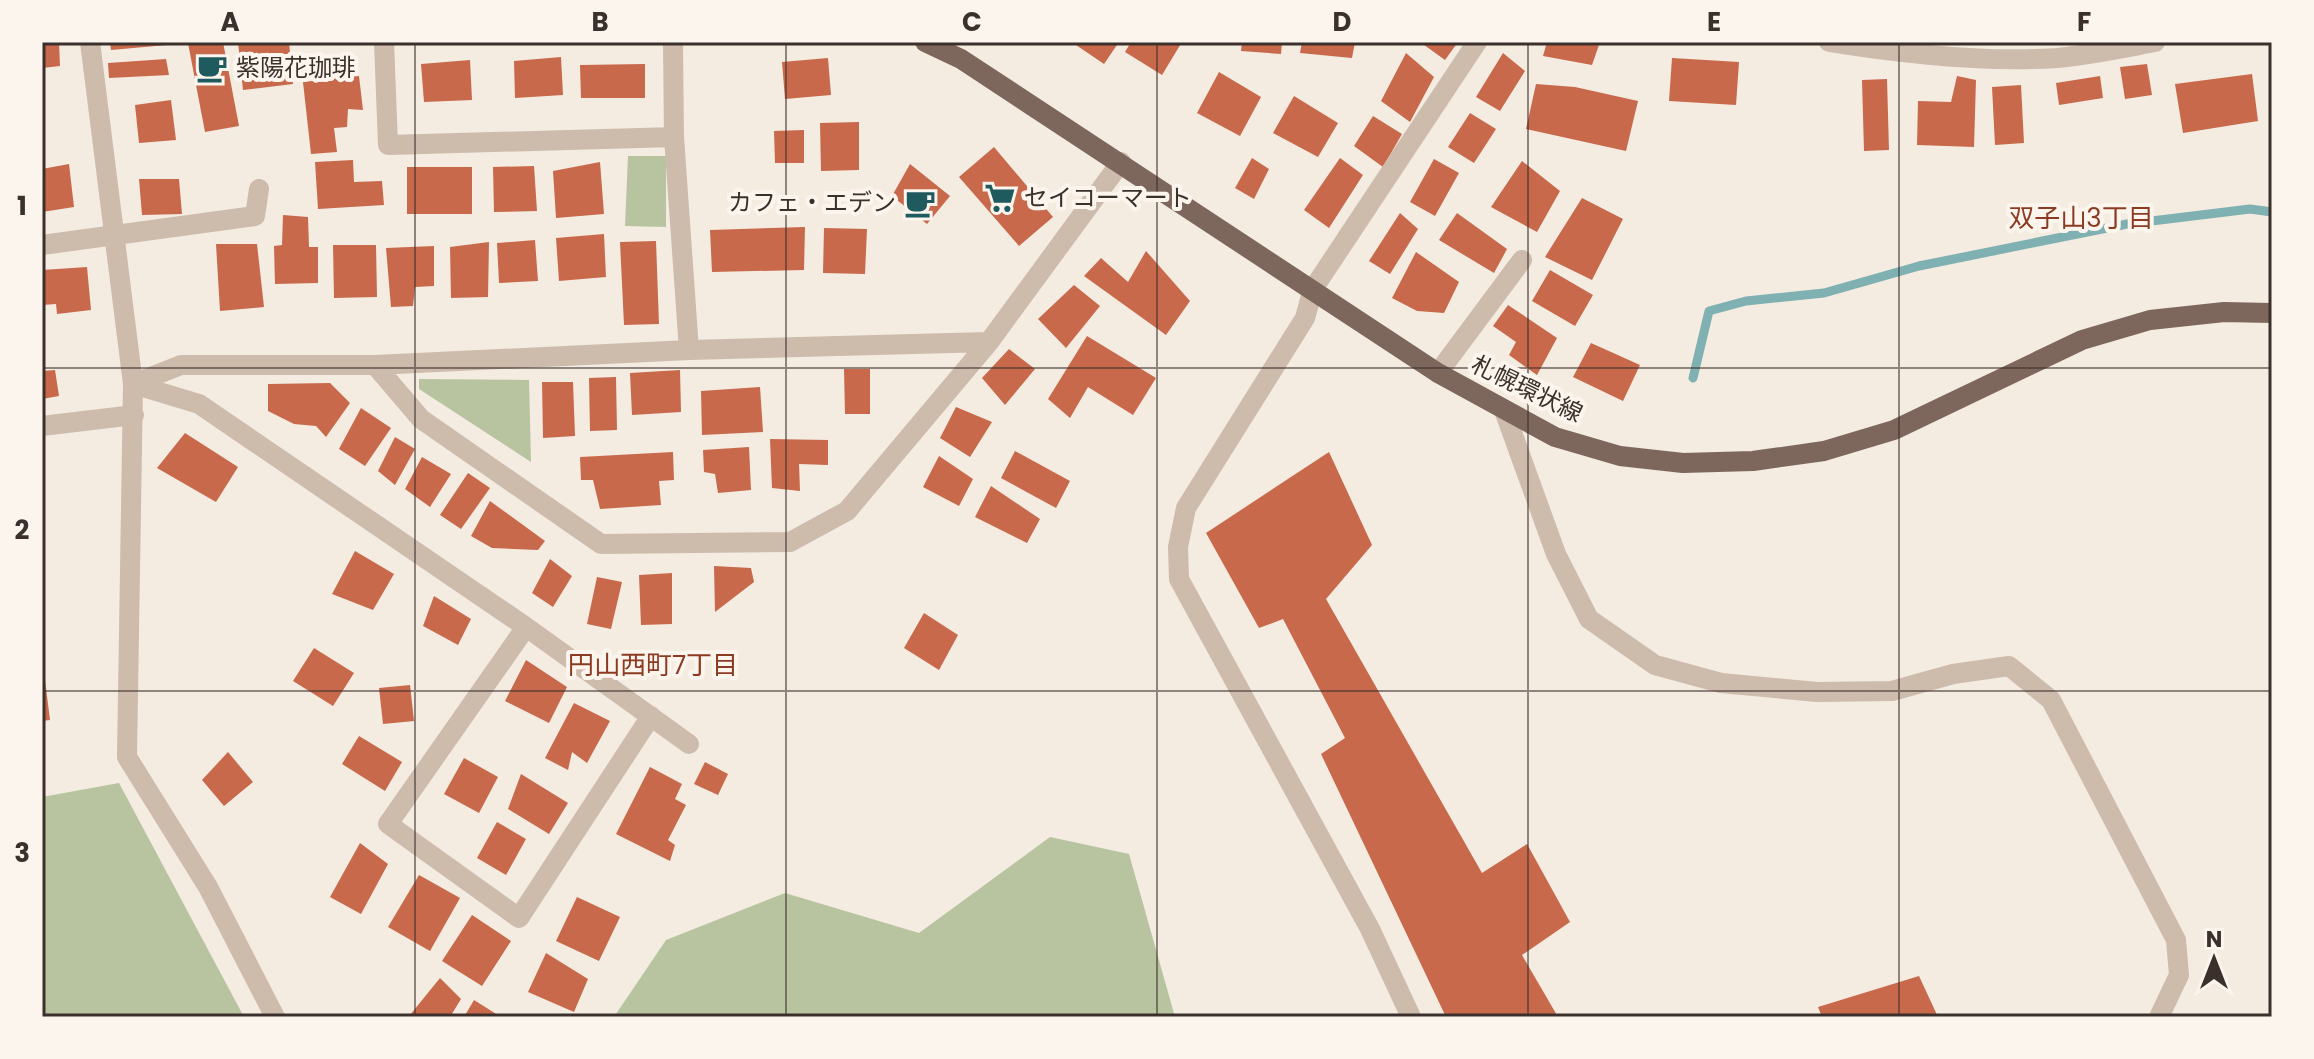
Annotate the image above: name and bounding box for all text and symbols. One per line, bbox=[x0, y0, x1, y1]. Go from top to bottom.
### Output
text: A bbox=[220, 4, 240, 40]
text: B bbox=[591, 4, 609, 40]
text: C bbox=[962, 4, 982, 40]
text: D bbox=[1333, 4, 1352, 40]
text: E bbox=[1707, 4, 1721, 40]
text: F bbox=[2077, 4, 2091, 40]
cafe icon: 紫陽花珈琲 bbox=[195, 51, 229, 85]
place label: 紫陽花珈琲 bbox=[236, 51, 356, 84]
supermarket icon: セイコーマート bbox=[983, 181, 1017, 215]
place label: セイコーマート bbox=[1024, 181, 1192, 214]
place label: カフェ・エデン bbox=[728, 186, 896, 219]
cafe icon: カフェ・エデン bbox=[903, 186, 937, 220]
text: 1 bbox=[17, 188, 27, 224]
district label: 双子山3丁目 bbox=[2008, 200, 2154, 236]
street label: 札幌環状線 bbox=[1466, 347, 1588, 430]
text: 2 bbox=[15, 512, 30, 548]
district label: 円山西町7丁目 bbox=[568, 647, 738, 683]
text: 3 bbox=[14, 835, 30, 871]
north arrow bbox=[2174, 919, 2254, 999]
text: N bbox=[2206, 924, 2222, 955]

